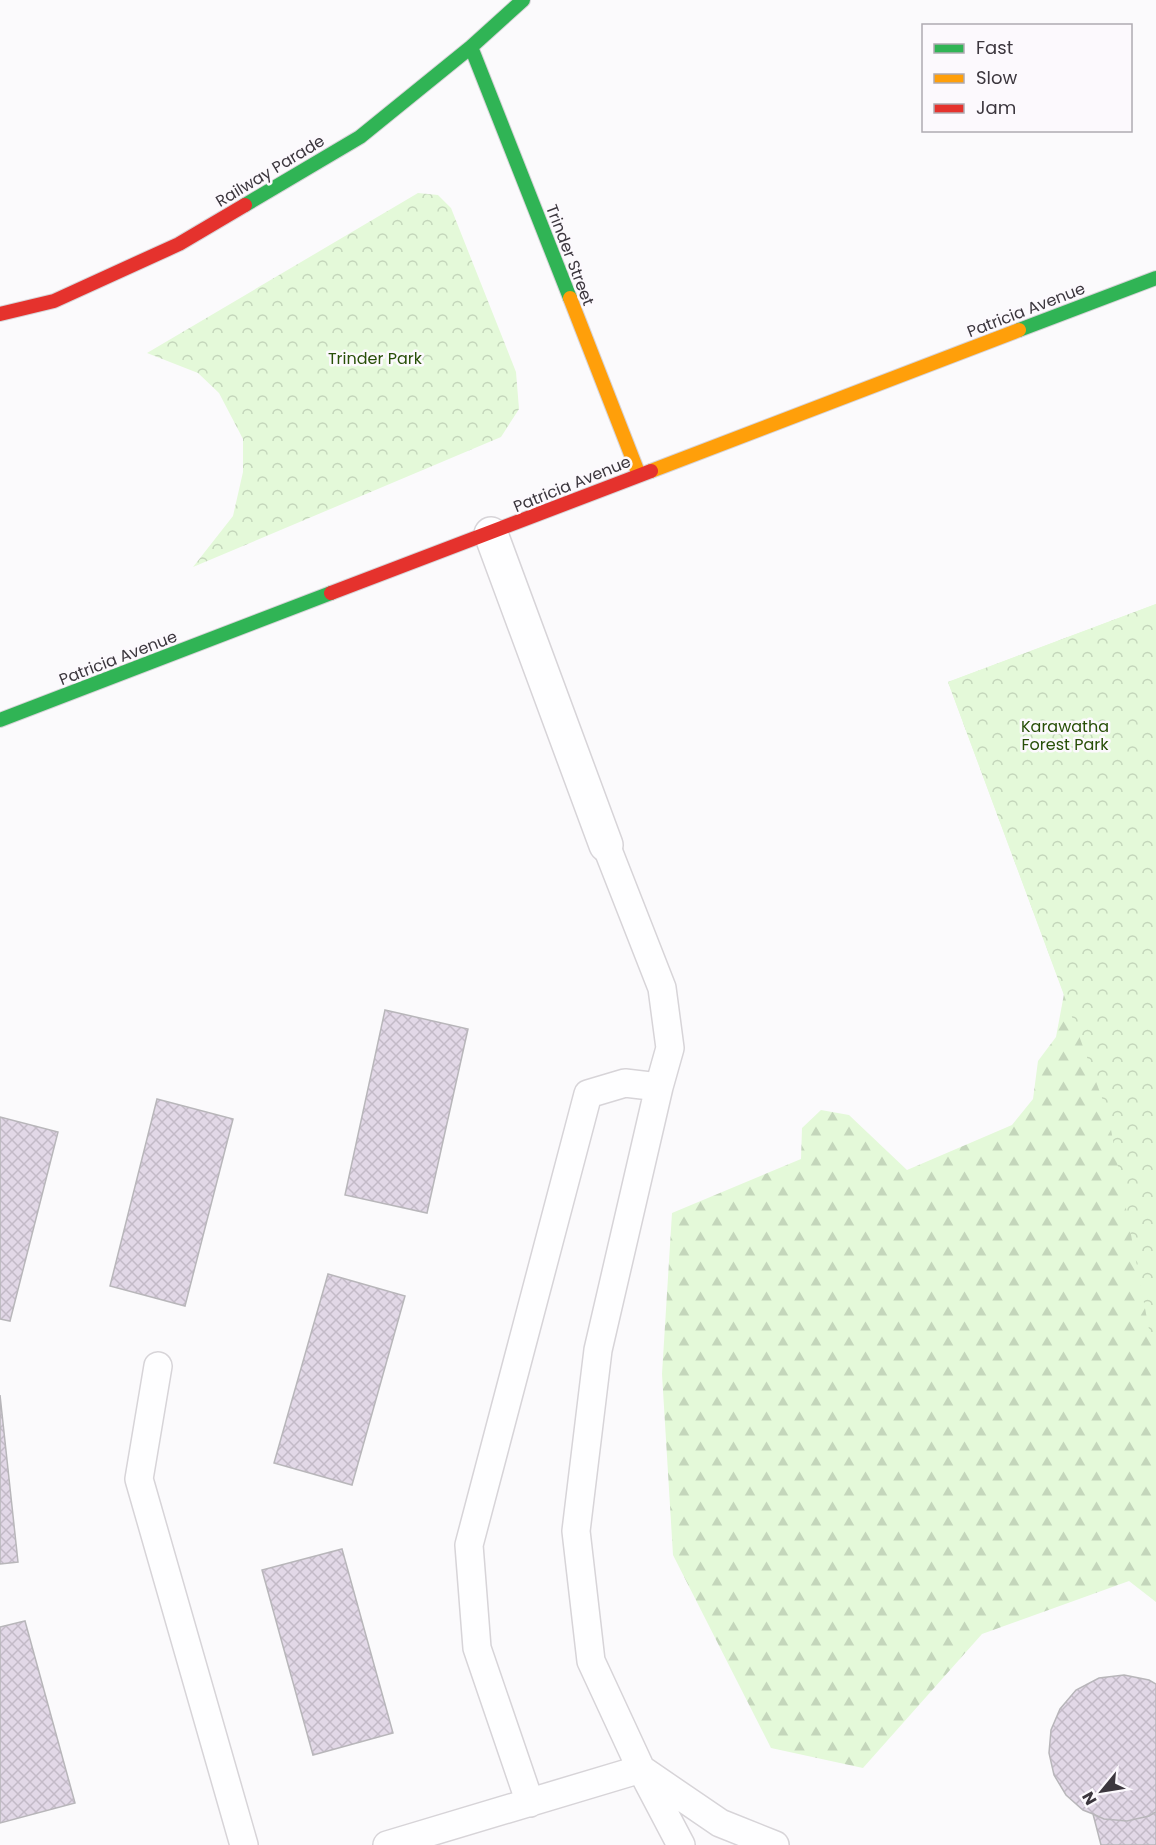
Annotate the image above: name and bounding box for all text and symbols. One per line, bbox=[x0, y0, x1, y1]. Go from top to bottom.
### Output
legend bbox=[922, 24, 1132, 132]
text: Fast bbox=[976, 35, 1013, 60]
text: Slow bbox=[976, 65, 1018, 90]
text: Jam bbox=[976, 95, 1016, 120]
street label: Railway Parade bbox=[211, 129, 329, 213]
street label: Trinder Street bbox=[540, 201, 600, 309]
street label: Patricia Avenue bbox=[964, 277, 1088, 343]
park label: Trinder Park bbox=[328, 347, 423, 370]
street label: Patricia Avenue bbox=[510, 450, 634, 518]
street label: Patricia Avenue bbox=[56, 625, 180, 691]
park label: Karawatha Forest Park bbox=[1021, 715, 1109, 756]
north arrow bbox=[1072, 1761, 1132, 1821]
text: N bbox=[1076, 1787, 1102, 1809]

